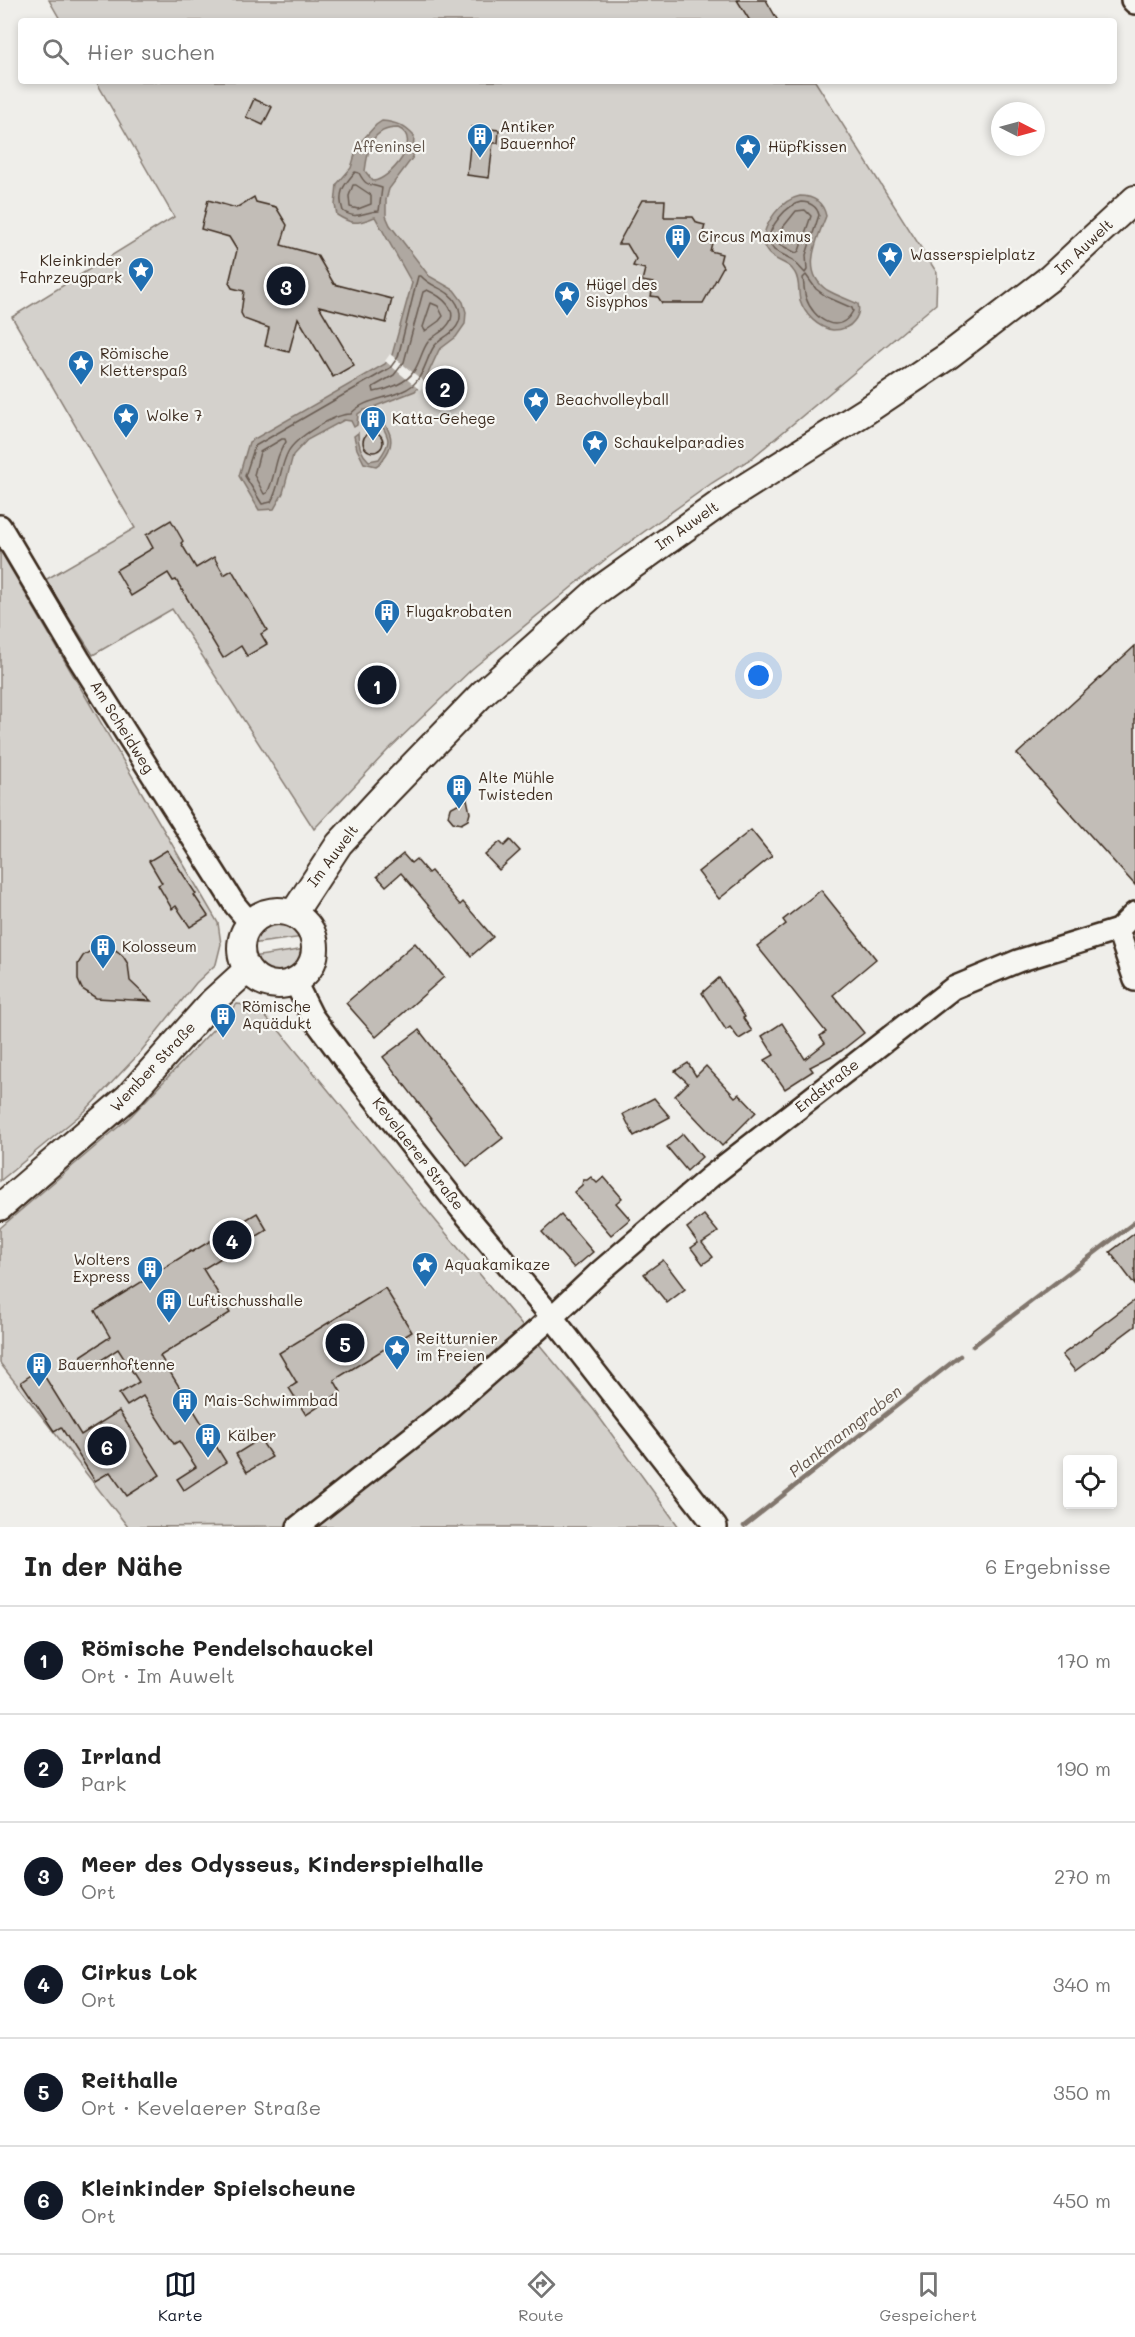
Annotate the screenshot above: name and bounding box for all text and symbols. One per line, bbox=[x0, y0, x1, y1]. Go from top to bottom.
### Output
search box bbox=[18, 18, 1117, 84]
icon: search bbox=[39, 35, 72, 68]
text: Hier suchen bbox=[87, 37, 215, 66]
north arrow bbox=[991, 102, 1045, 156]
place label: Antiker Bauernhof bbox=[500, 116, 576, 153]
building icon: Antiker Bauernhof bbox=[465, 121, 495, 159]
place icon: Hüpfkissen bbox=[733, 132, 763, 170]
park label: Affeninsel bbox=[353, 136, 425, 156]
place label: Hüpfkissen bbox=[768, 136, 847, 156]
street label: Im Auwelt bbox=[1050, 214, 1117, 279]
building icon: Circus Maximus bbox=[663, 222, 693, 260]
place label: Circus Maximus bbox=[698, 226, 811, 246]
place icon: Wasserspielplatz bbox=[875, 240, 905, 278]
place label: Wasserspielplatz bbox=[910, 244, 1035, 264]
place label: Kleinkinder Fahrzeugpark bbox=[20, 250, 122, 287]
place icon: Kleinkinder Fahrzeugpark bbox=[126, 255, 156, 293]
pin: 3 bbox=[266, 264, 306, 308]
place label: Hügel des Sisyphos bbox=[586, 274, 658, 311]
place icon: Hügel des Sisyphos bbox=[552, 279, 582, 317]
place label: Römische Kletterspaß bbox=[100, 343, 188, 380]
place icon: Römische Kletterspaß bbox=[66, 348, 96, 386]
pin: 2 bbox=[426, 366, 464, 410]
place icon: Beachvolleyball bbox=[521, 385, 551, 423]
place label: Beachvolleyball bbox=[556, 389, 669, 409]
place icon: Wolke 7 bbox=[111, 401, 141, 439]
building icon: Katta-Gehege bbox=[358, 404, 388, 442]
place label: Wolke 7 bbox=[146, 405, 202, 425]
place label: Katta-Gehege bbox=[392, 408, 495, 428]
place icon: Schaukelparadies bbox=[580, 428, 610, 466]
place label: Schaukelparadies bbox=[614, 432, 744, 452]
street label: Im Auwelt bbox=[651, 496, 722, 554]
building icon: Flugakrobaten bbox=[372, 597, 402, 635]
place label: Flugakrobaten bbox=[406, 601, 512, 621]
your location bbox=[744, 661, 773, 690]
pin: 1 bbox=[358, 662, 397, 708]
street label: Am Scheidweg bbox=[86, 676, 160, 777]
place label: Alte Mühle Twisteden bbox=[478, 767, 555, 804]
building icon: Alte Mühle Twisteden bbox=[444, 772, 474, 810]
street label: Im Auwelt bbox=[302, 820, 362, 891]
building icon: Kolosseum bbox=[88, 932, 118, 970]
place label: Kolosseum bbox=[122, 936, 197, 956]
place label: Römische Aquädukt bbox=[242, 996, 312, 1033]
building icon: Römische Aquädukt bbox=[208, 1001, 238, 1039]
street label: Wember Straße bbox=[105, 1017, 199, 1116]
street label: Endstraße bbox=[790, 1054, 862, 1116]
street label: Kevelaerer Straße bbox=[368, 1093, 469, 1214]
pin: 4 bbox=[212, 1218, 252, 1262]
place label: Wolters Express bbox=[73, 1249, 130, 1286]
place icon: Aquakamikaze bbox=[410, 1250, 440, 1288]
building icon: Wolters Express bbox=[135, 1254, 165, 1292]
place label: Aquakamikaze bbox=[444, 1254, 550, 1274]
building icon: Luftischusshalle bbox=[154, 1286, 184, 1324]
place label: Luftischusshalle bbox=[188, 1290, 303, 1310]
pin: 5 bbox=[326, 1320, 364, 1366]
place label: Reitturnier im Freien bbox=[416, 1328, 498, 1365]
place icon: Reitturnier im Freien bbox=[382, 1333, 412, 1371]
building icon: Bauernhoftenne bbox=[24, 1350, 54, 1388]
place label: Bauernhoftenne bbox=[58, 1354, 175, 1374]
water label: Plankmanngraben bbox=[784, 1380, 906, 1481]
building icon: Mais-Schwimmbad bbox=[170, 1386, 200, 1424]
place label: Mais-Schwimmbad bbox=[204, 1390, 338, 1410]
building icon: Kälber bbox=[193, 1421, 223, 1459]
pin: 6 bbox=[88, 1424, 126, 1468]
place label: Kälber bbox=[228, 1425, 277, 1445]
map controls bbox=[1063, 1455, 1117, 1509]
button: locate bbox=[1063, 1455, 1117, 1509]
text: In der Nähe bbox=[24, 1549, 183, 1583]
text: 6 Ergebnisse bbox=[985, 1553, 1111, 1579]
text: Römische Pendelschauckel bbox=[81, 1633, 374, 1662]
text: 1 bbox=[39, 1647, 48, 1673]
text: 170 m bbox=[1056, 1647, 1111, 1673]
text: Ort · Im Auwelt bbox=[81, 1662, 235, 1688]
text: Irrland bbox=[81, 1741, 161, 1770]
text: 2 bbox=[38, 1755, 49, 1781]
text: 190 m bbox=[1056, 1755, 1111, 1781]
text: Park bbox=[81, 1770, 126, 1796]
text: Meer des Odysseus, Kinderspielhalle bbox=[81, 1849, 484, 1878]
text: 3 bbox=[38, 1863, 50, 1889]
text: 270 m bbox=[1054, 1863, 1111, 1889]
text: Ort bbox=[81, 1878, 116, 1904]
text: Cirkus Lok bbox=[81, 1957, 198, 1986]
text: 4 bbox=[37, 1971, 50, 1997]
text: 340 m bbox=[1053, 1971, 1111, 1997]
text: Ort bbox=[81, 1986, 116, 2012]
text: Reithalle bbox=[81, 2065, 178, 2094]
text: 5 bbox=[38, 2079, 49, 2105]
text: 350 m bbox=[1053, 2079, 1111, 2105]
text: Ort · Kevelaerer Straße bbox=[81, 2094, 321, 2120]
text: Kleinkinder Spielscheune bbox=[81, 2173, 356, 2202]
text: 6 bbox=[37, 2187, 50, 2213]
text: 450 m bbox=[1053, 2187, 1111, 2213]
text: Ort bbox=[81, 2202, 116, 2228]
tab: Karte bbox=[158, 2268, 203, 2325]
tab: Route bbox=[518, 2268, 564, 2325]
tab: Gespeichert bbox=[879, 2268, 977, 2325]

